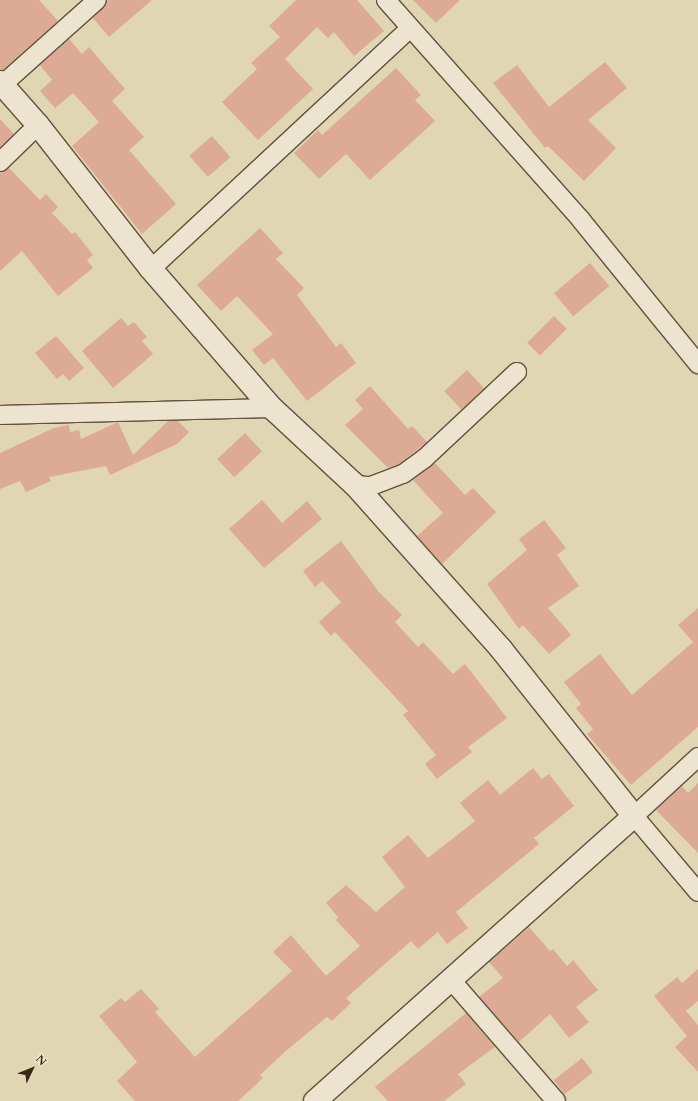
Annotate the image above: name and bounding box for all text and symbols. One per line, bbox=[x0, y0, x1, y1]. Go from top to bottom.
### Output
north arrow bbox=[12, 1049, 52, 1089]
text: N bbox=[32, 1052, 50, 1069]

